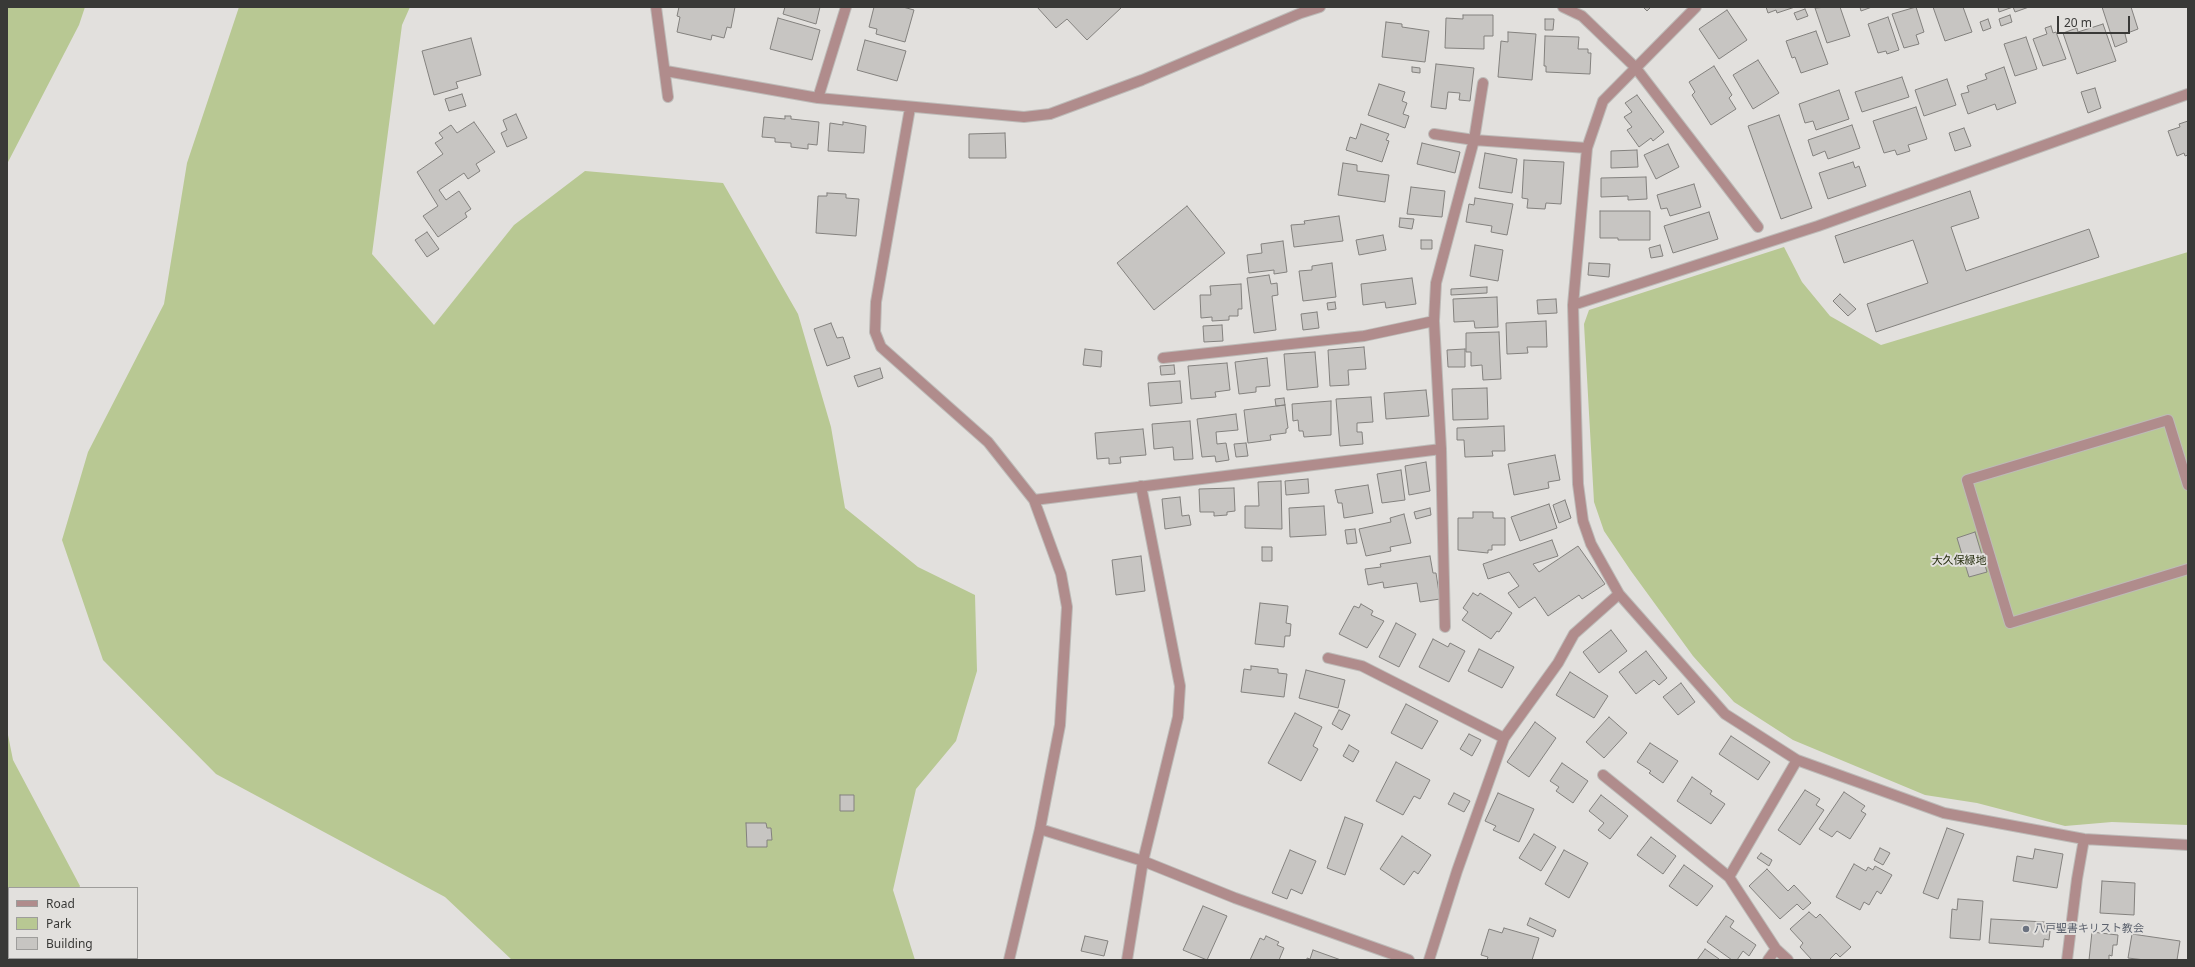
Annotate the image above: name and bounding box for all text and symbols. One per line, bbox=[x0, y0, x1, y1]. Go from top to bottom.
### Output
scale bar bbox=[2059, 8, 2132, 34]
text: 20 m bbox=[2064, 14, 2092, 31]
park label: 大久保緑地 bbox=[1932, 554, 1986, 568]
legend bbox=[8, 887, 138, 959]
text: Road bbox=[46, 895, 75, 912]
text: Park bbox=[46, 915, 71, 932]
place label: 八戸聖書キリスト教会 bbox=[2034, 922, 2144, 936]
marker: 八戸聖書キリスト教会 bbox=[2021, 924, 2031, 934]
text: Building bbox=[46, 935, 93, 952]

